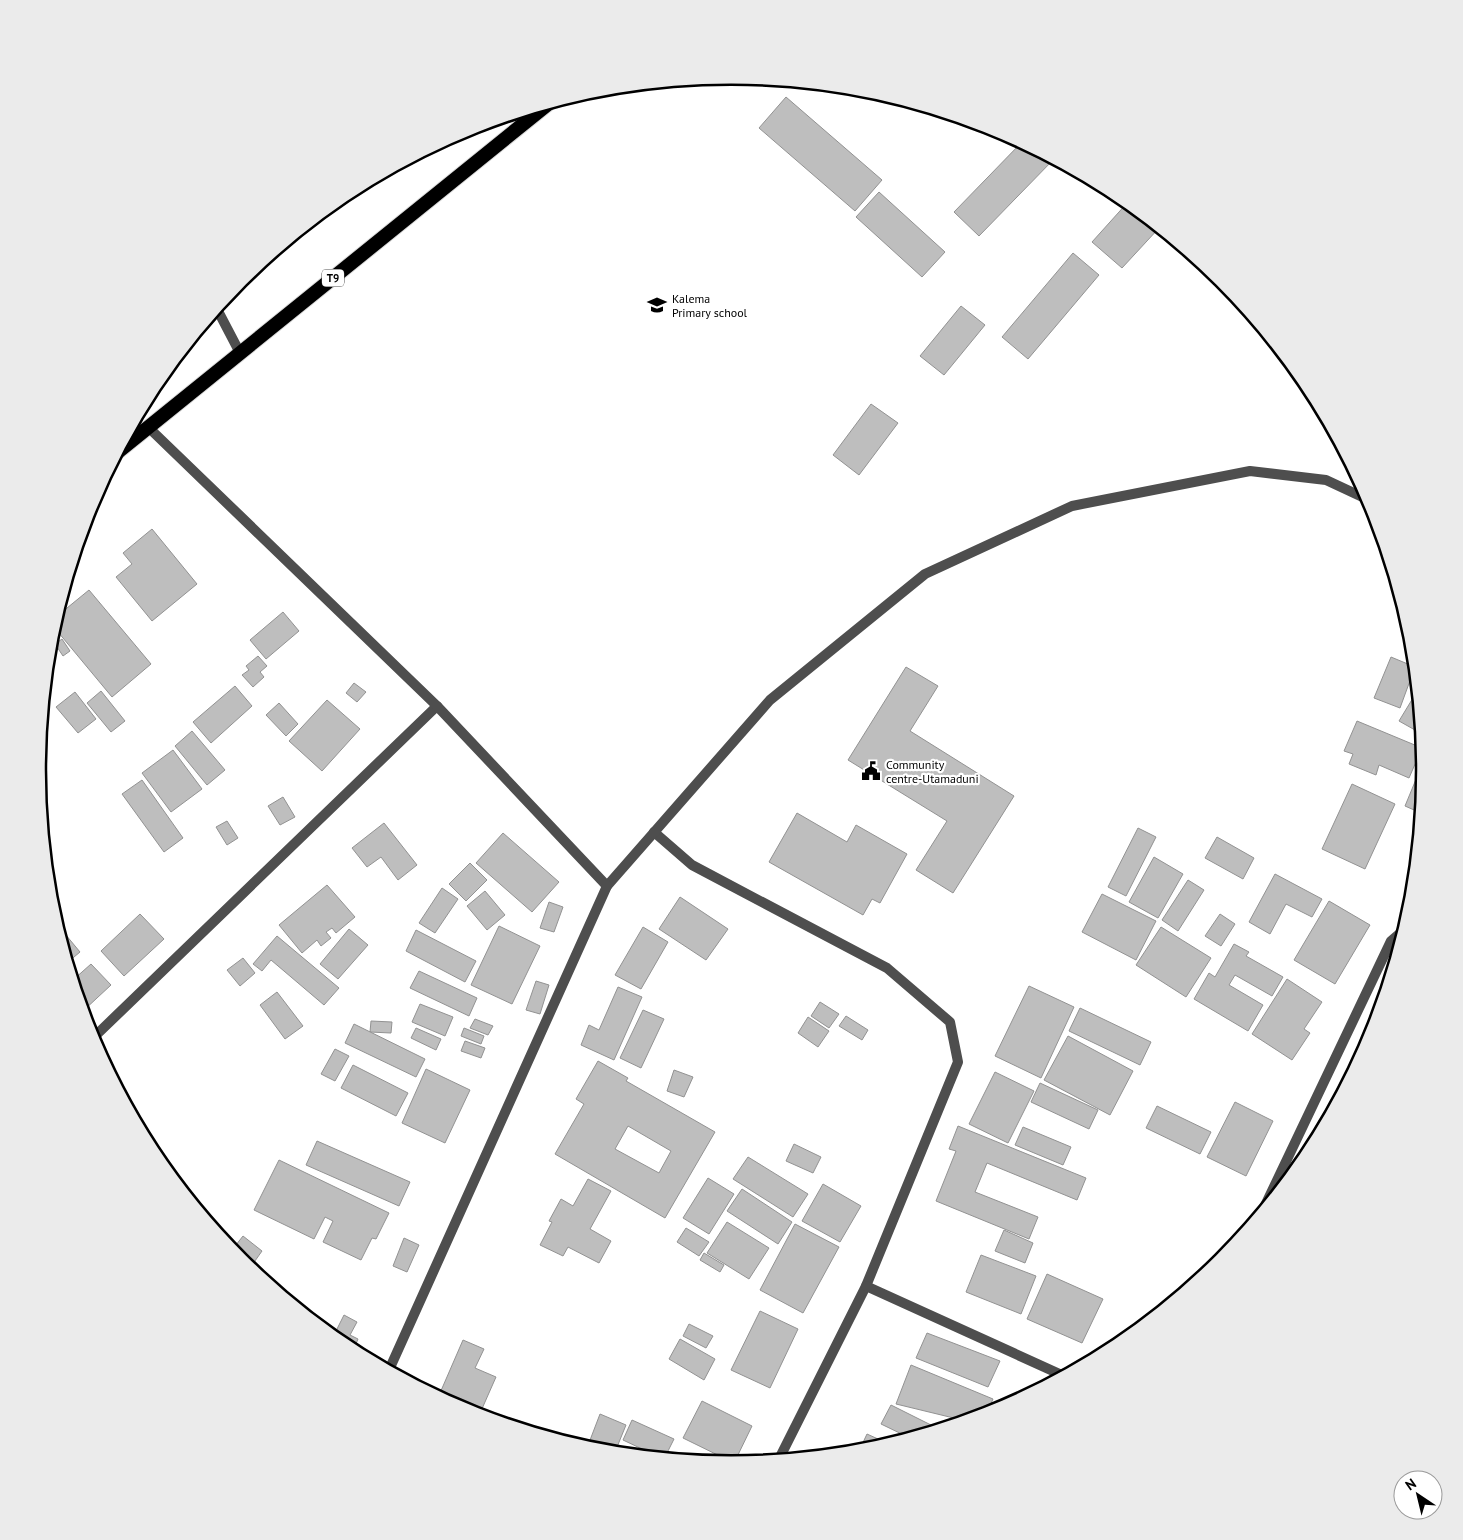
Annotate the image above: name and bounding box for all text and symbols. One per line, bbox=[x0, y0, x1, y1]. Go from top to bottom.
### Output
road number: T9 bbox=[322, 270, 344, 286]
place label: Kalema Primary school bbox=[672, 291, 748, 320]
school or university icon: Kalema Primary school bbox=[646, 294, 668, 316]
place label: Community centre-Utamaduni bbox=[886, 757, 979, 786]
public building icon: Community centre-Utamaduni bbox=[860, 760, 882, 782]
north arrow bbox=[1393, 1470, 1443, 1520]
text: N bbox=[1402, 1474, 1419, 1494]

